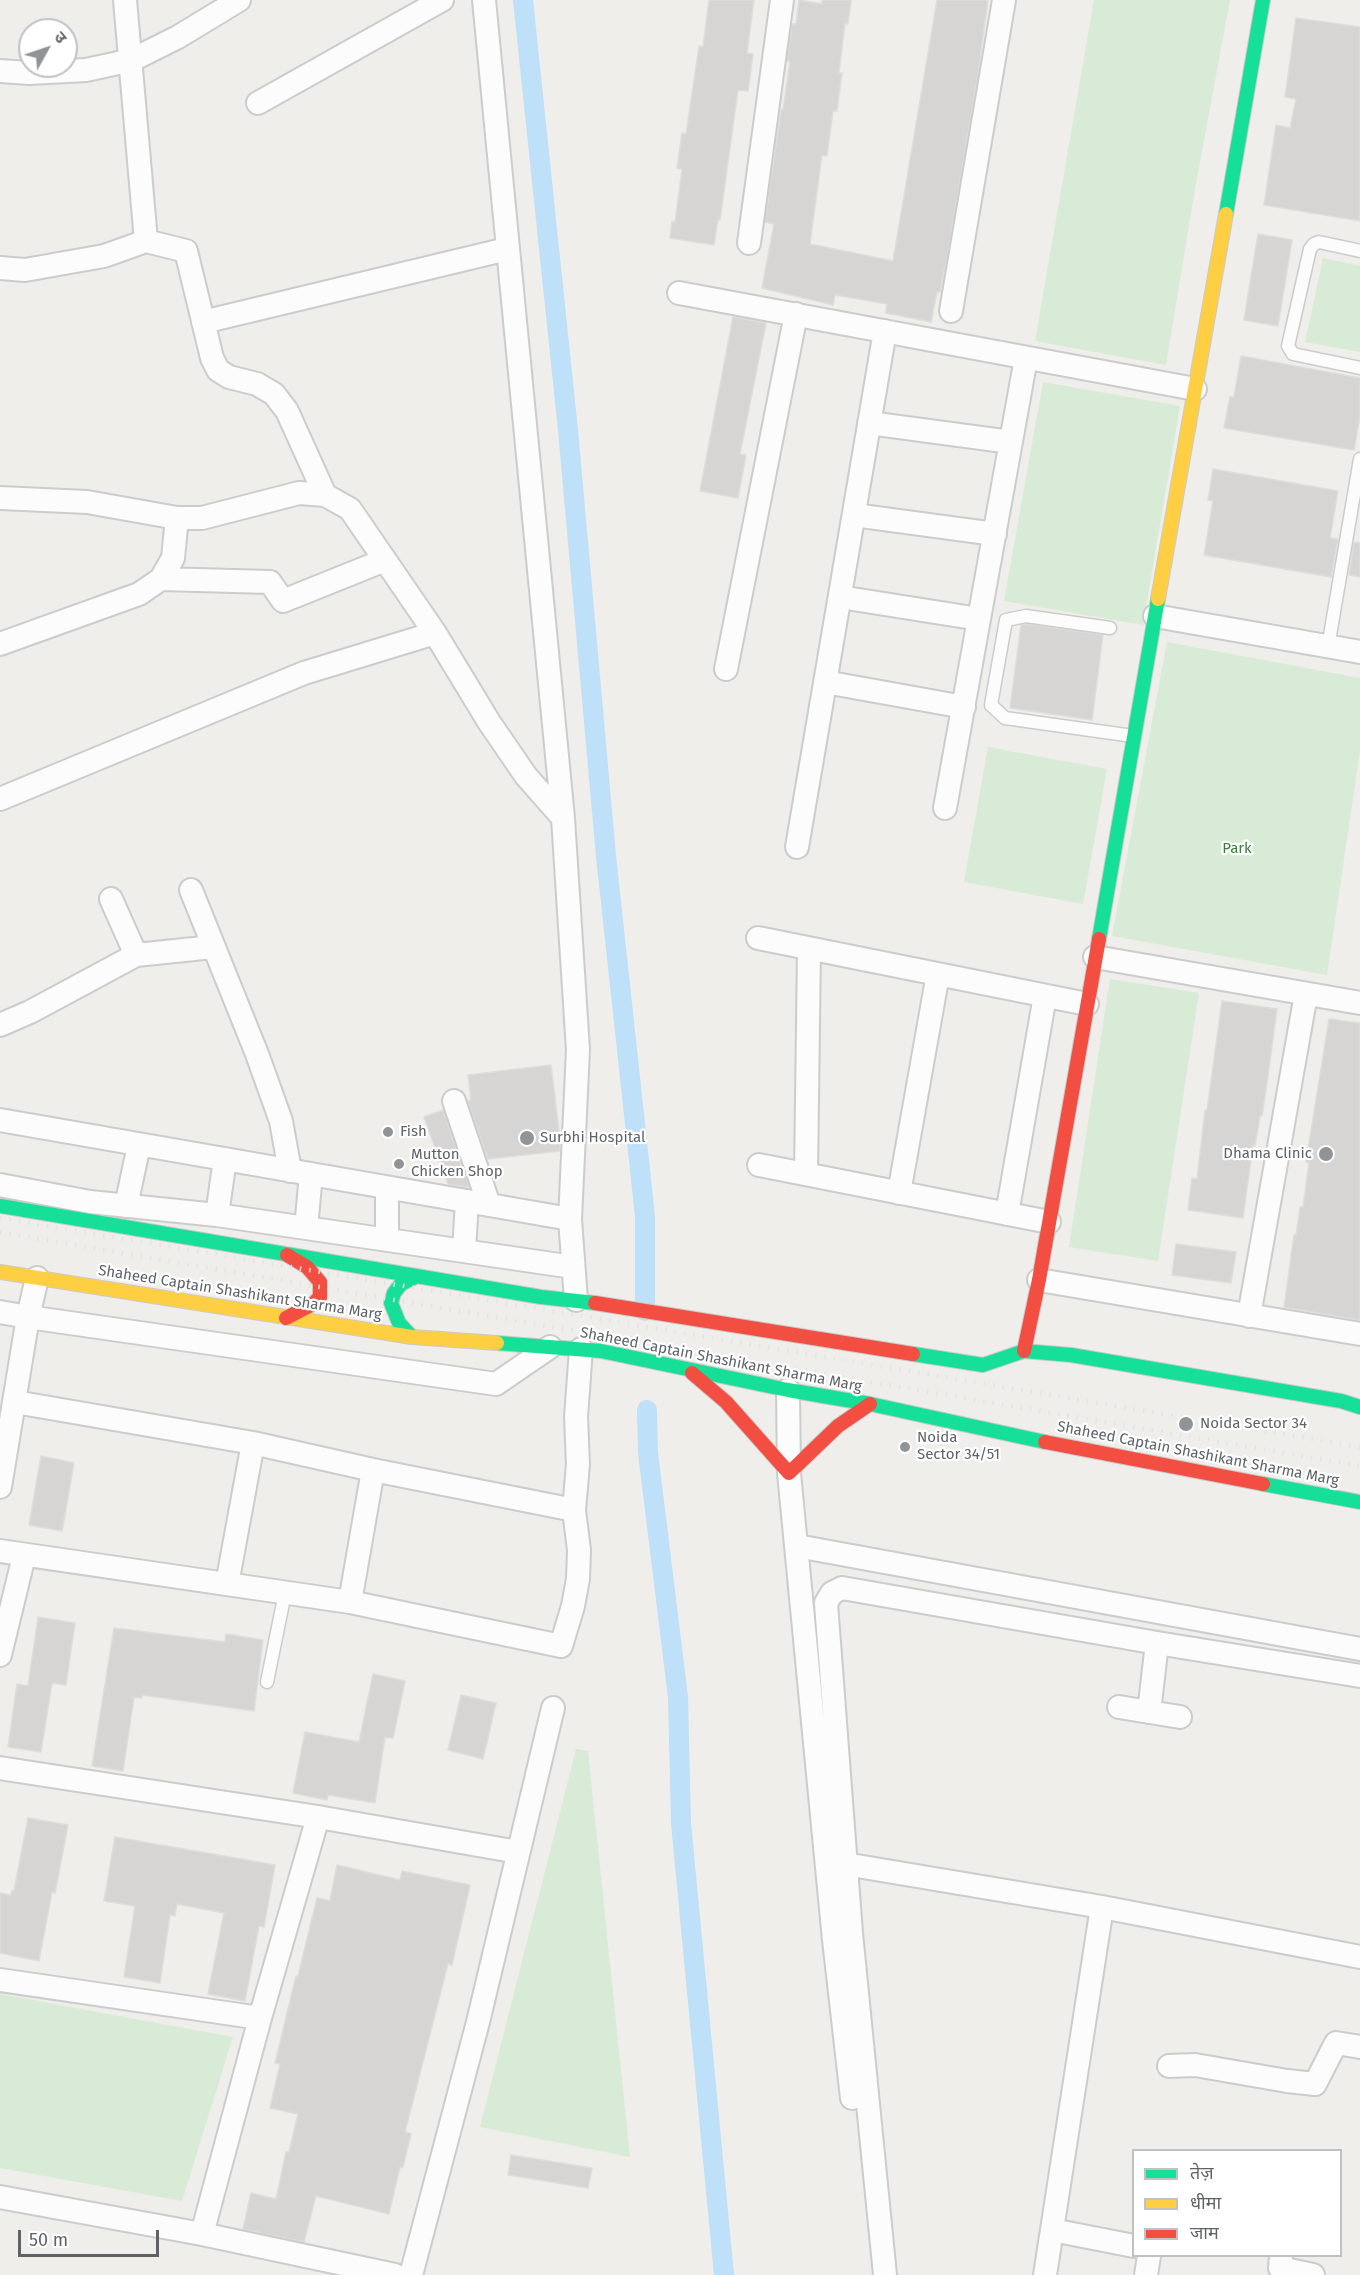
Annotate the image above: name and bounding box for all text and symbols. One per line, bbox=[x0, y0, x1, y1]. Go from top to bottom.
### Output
north arrow bbox=[18, 18, 78, 78]
text: उ bbox=[50, 28, 71, 47]
park label: Park bbox=[1222, 840, 1252, 858]
place label: Fish bbox=[400, 1123, 427, 1141]
marker: Fish bbox=[381, 1125, 395, 1139]
marker: Surbhi Hospital bbox=[518, 1129, 536, 1147]
place label: Surbhi Hospital bbox=[540, 1129, 645, 1147]
place label: Dhama Clinic bbox=[1223, 1145, 1312, 1163]
marker: Dhama Clinic bbox=[1317, 1145, 1335, 1163]
place label: Mutton Chicken Shop bbox=[411, 1146, 503, 1181]
marker: Mutton Chicken Shop bbox=[392, 1157, 406, 1171]
street label: Shaheed Captain Shashikant Sharma Marg bbox=[97, 1262, 383, 1324]
street label: Shaheed Captain Shashikant Sharma Marg bbox=[578, 1324, 864, 1396]
marker: Noida Sector 34 bbox=[1177, 1415, 1195, 1433]
place label: Noida Sector 34 bbox=[1200, 1415, 1307, 1433]
street label: Shaheed Captain Shashikant Sharma Marg bbox=[1055, 1418, 1341, 1490]
place label: Noida Sector 34/51 bbox=[917, 1429, 1000, 1464]
marker: Noida Sector 34/51 bbox=[898, 1440, 912, 1454]
legend bbox=[1132, 2149, 1342, 2257]
text: तेज़ bbox=[1190, 2162, 1214, 2184]
text: धीमा bbox=[1190, 2192, 1221, 2214]
scale bar bbox=[21, 2218, 162, 2256]
text: जाम bbox=[1190, 2222, 1219, 2244]
text: 50 m bbox=[29, 2229, 68, 2251]

